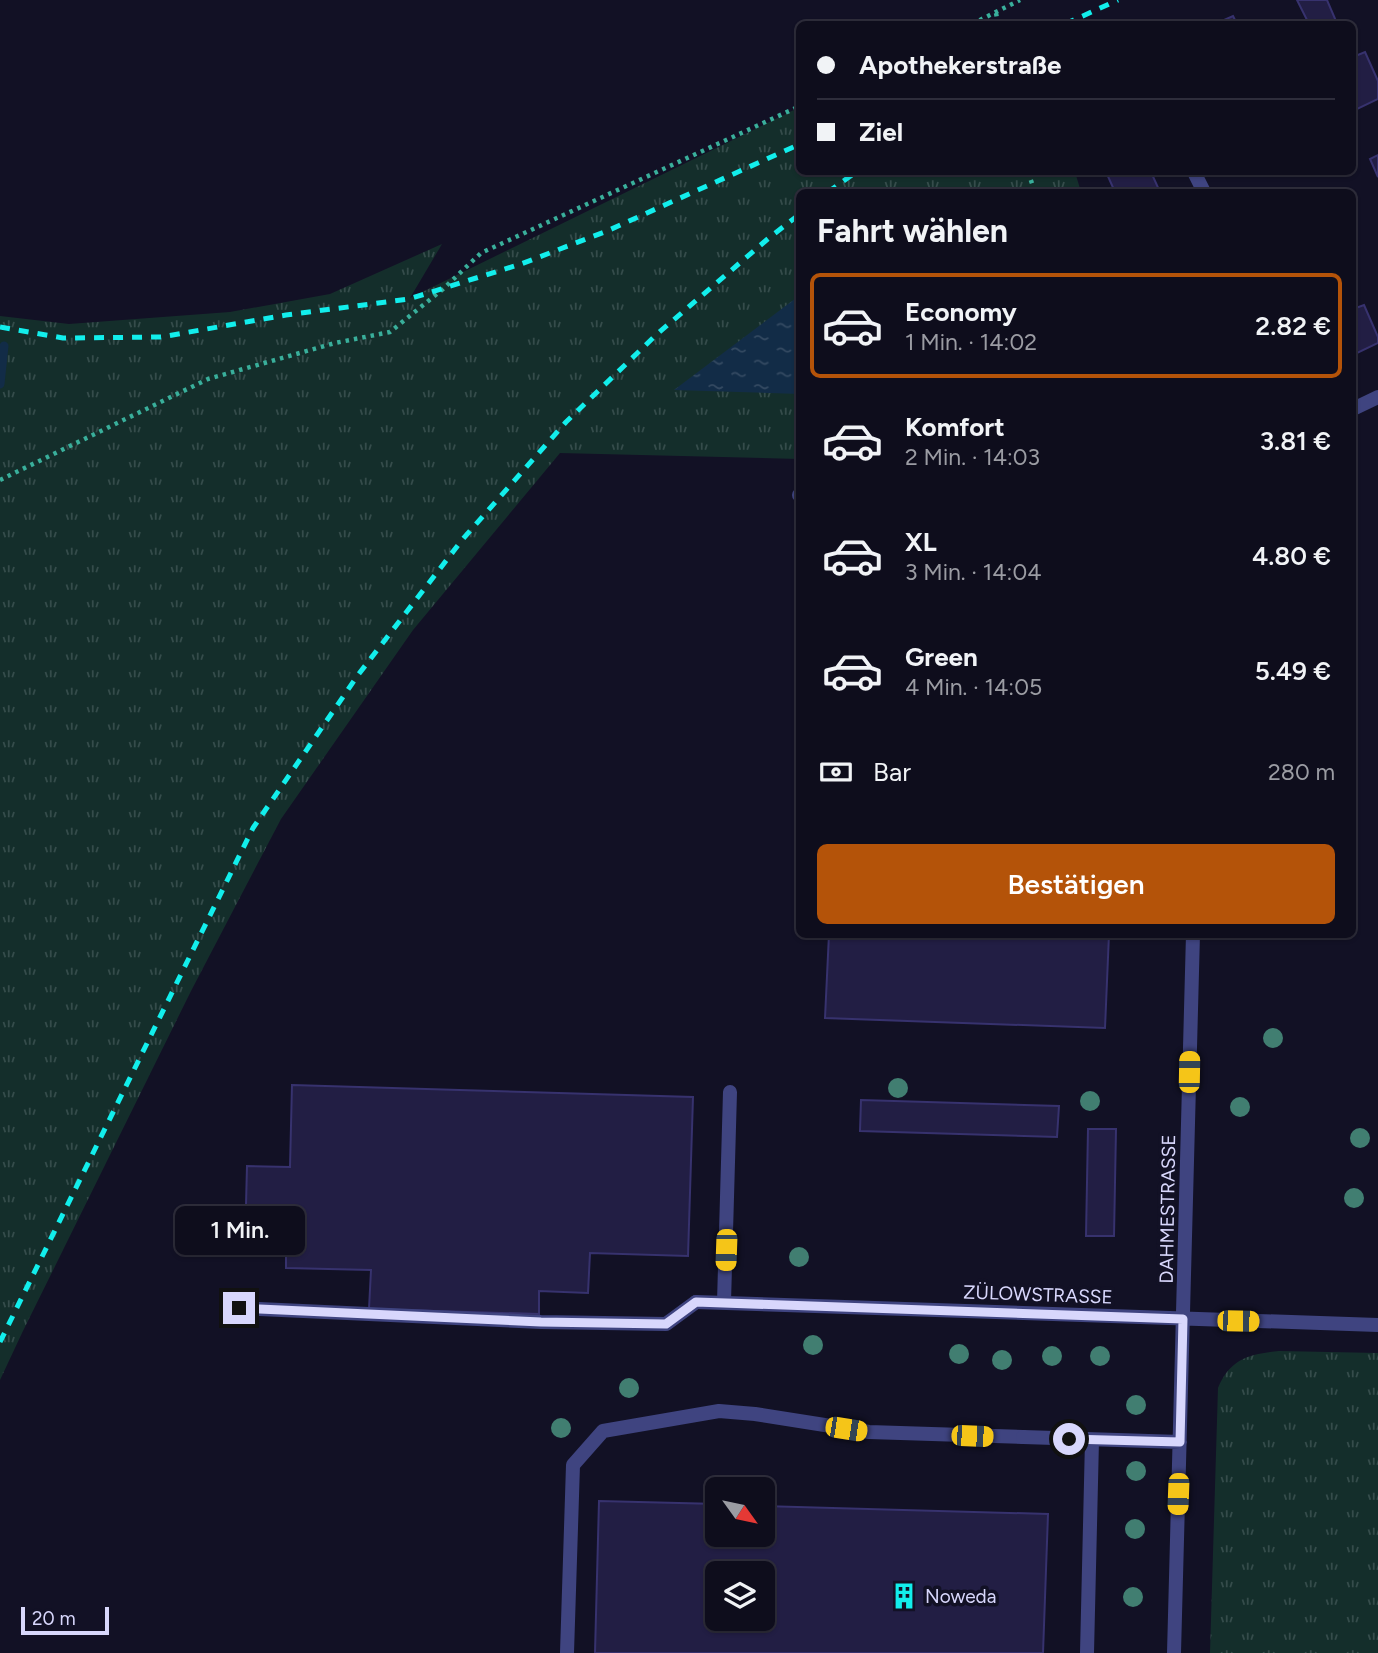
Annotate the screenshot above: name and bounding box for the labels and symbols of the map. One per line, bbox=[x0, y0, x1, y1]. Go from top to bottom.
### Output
car bbox=[1179, 1051, 1200, 1093]
street label: DAHMESTRASSE bbox=[1155, 1134, 1180, 1284]
callout: 1 Min. bbox=[174, 1206, 304, 1256]
car bbox=[715, 1229, 738, 1271]
street label: ZÜLOWSTRASSE bbox=[963, 1280, 1113, 1309]
route end bbox=[223, 1292, 255, 1324]
car bbox=[1217, 1310, 1260, 1332]
car bbox=[824, 1415, 869, 1443]
route start bbox=[1053, 1423, 1085, 1455]
car bbox=[951, 1425, 994, 1447]
car bbox=[1167, 1473, 1190, 1515]
north arrow bbox=[705, 1477, 775, 1547]
building icon: Noweda bbox=[889, 1581, 919, 1611]
place label: Noweda bbox=[925, 1585, 996, 1608]
scale bar bbox=[21, 1604, 108, 1636]

